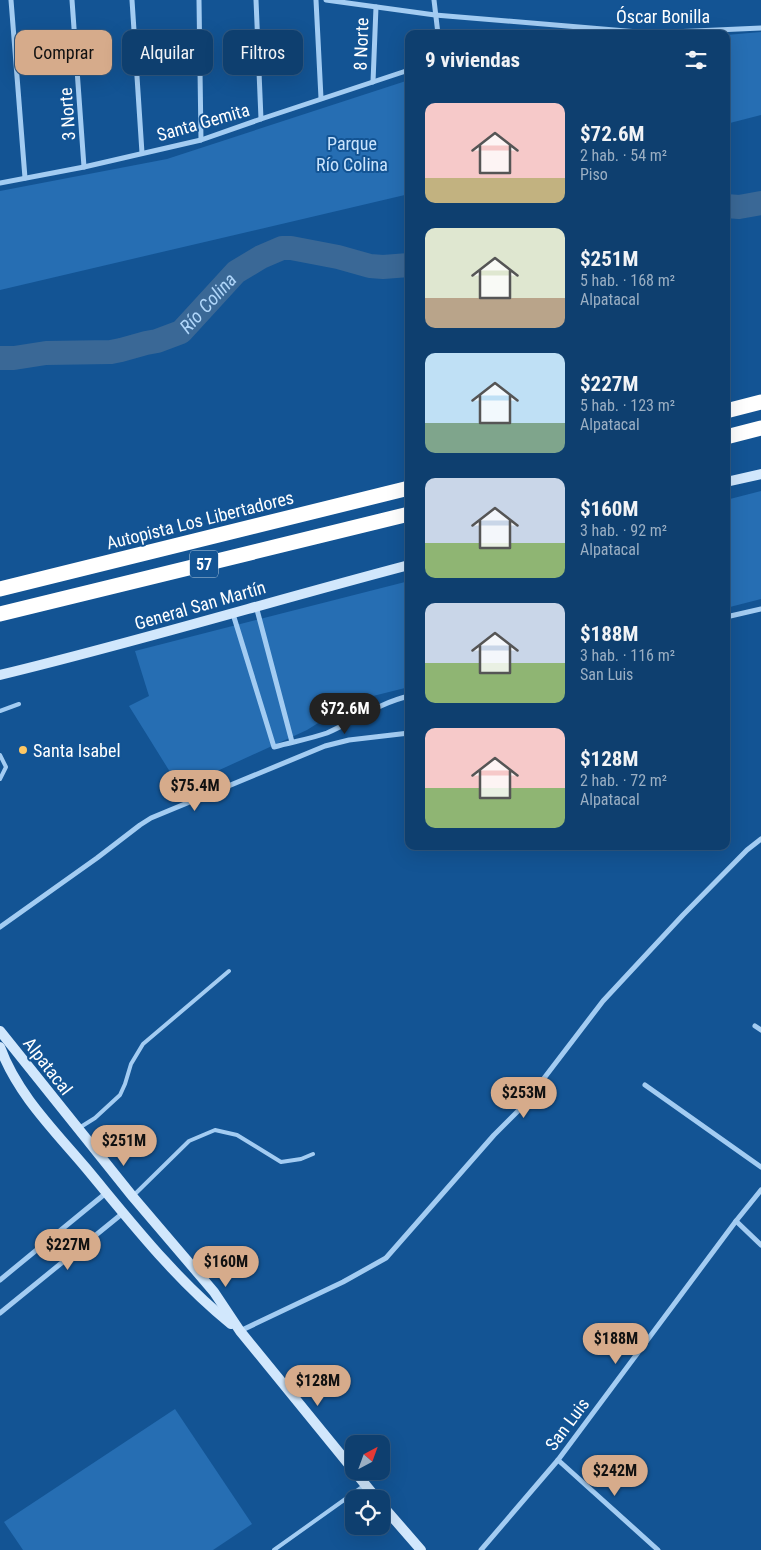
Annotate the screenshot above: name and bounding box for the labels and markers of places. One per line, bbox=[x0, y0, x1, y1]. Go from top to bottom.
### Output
pin: $72.6M bbox=[304, 692, 386, 735]
place label: Santa Isabel bbox=[33, 740, 121, 761]
marker: Santa Isabel bbox=[17, 744, 29, 756]
pin: $75.4M bbox=[154, 770, 236, 812]
pin: $253M bbox=[489, 1076, 559, 1119]
pin: $251M bbox=[89, 1124, 159, 1167]
pin: $227M bbox=[33, 1228, 103, 1271]
pin: $160M bbox=[191, 1246, 261, 1288]
pin: $188M bbox=[581, 1322, 651, 1365]
pin: $128M bbox=[283, 1364, 353, 1407]
pin: $242M bbox=[580, 1454, 650, 1497]

